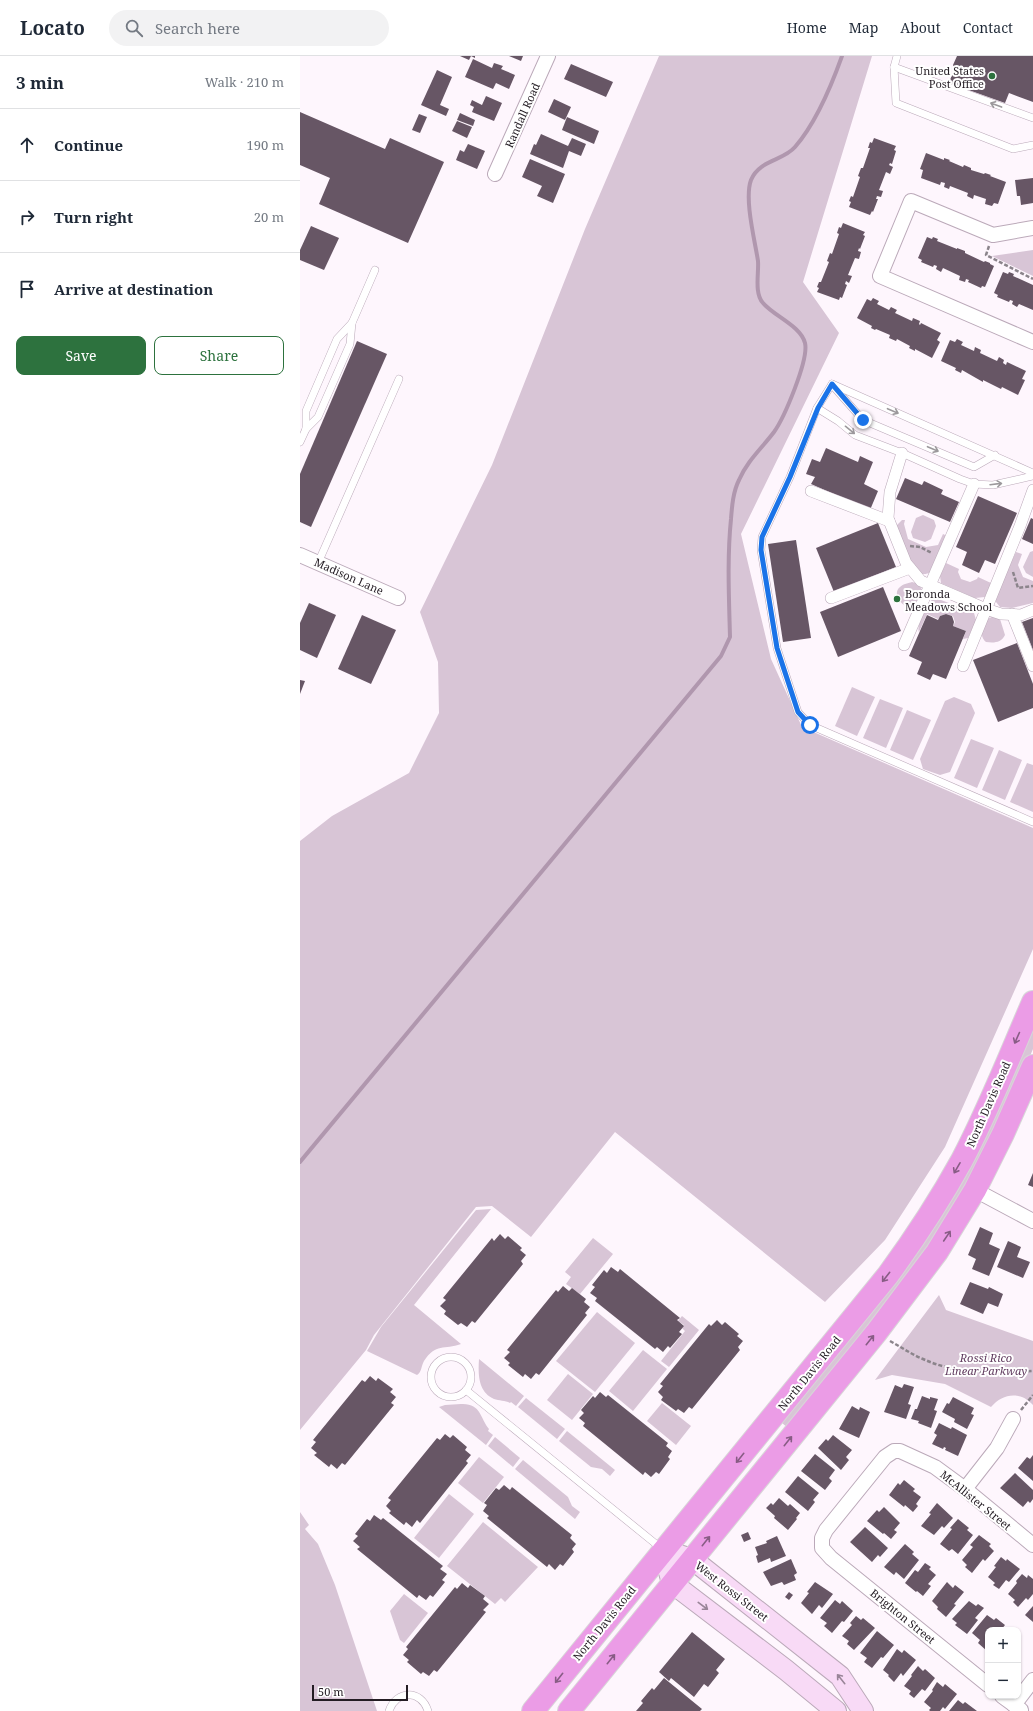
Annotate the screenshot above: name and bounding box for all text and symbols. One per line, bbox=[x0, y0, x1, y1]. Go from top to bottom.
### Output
search box bbox=[109, 10, 389, 46]
text: Locato bbox=[20, 15, 85, 41]
icon: search bbox=[123, 17, 145, 39]
text: Search here bbox=[155, 18, 240, 38]
text: Home bbox=[787, 18, 827, 37]
text: Map bbox=[849, 18, 878, 37]
text: About bbox=[900, 18, 941, 37]
text: Contact bbox=[963, 18, 1013, 37]
place label: United States Post Office bbox=[915, 63, 984, 91]
text: 3 min bbox=[16, 71, 64, 94]
marker: United States Post Office bbox=[987, 71, 997, 81]
text: Walk · 210 m bbox=[205, 73, 284, 91]
street label: Randall Road bbox=[501, 80, 543, 150]
one-way arrow bbox=[991, 100, 1003, 108]
icon: ahead bbox=[16, 134, 38, 156]
text: Continue bbox=[54, 135, 123, 155]
text: 190 m bbox=[247, 136, 284, 154]
icon: right bbox=[16, 206, 38, 228]
text: Turn right bbox=[54, 207, 133, 227]
text: 20 m bbox=[254, 208, 284, 226]
icon: arrive bbox=[16, 278, 38, 300]
text: Arrive at destination bbox=[54, 279, 213, 299]
button: Save bbox=[16, 336, 146, 375]
button: Share bbox=[154, 336, 284, 375]
one-way arrow bbox=[887, 408, 899, 415]
route end bbox=[854, 411, 872, 429]
one-way arrow bbox=[844, 426, 855, 435]
one-way arrow bbox=[926, 446, 938, 453]
one-way arrow bbox=[989, 480, 1002, 487]
street label: Madison Lane bbox=[312, 554, 386, 598]
place label: Boronda Meadows School bbox=[905, 586, 993, 614]
marker: Boronda Meadows School bbox=[892, 594, 902, 604]
route start bbox=[801, 716, 819, 734]
one-way arrow bbox=[1013, 1031, 1021, 1043]
street label: North Davis Road bbox=[962, 1059, 1014, 1149]
one-way arrow bbox=[953, 1162, 961, 1174]
one-way arrow bbox=[943, 1230, 952, 1241]
one-way arrow bbox=[882, 1272, 891, 1283]
street label: North Davis Road bbox=[774, 1332, 844, 1413]
one-way arrow bbox=[865, 1334, 874, 1345]
park label: Rossi Rico Linear Parkway bbox=[944, 1350, 1027, 1378]
one-way arrow bbox=[783, 1435, 792, 1446]
one-way arrow bbox=[735, 1453, 744, 1463]
street label: McAllister Street bbox=[937, 1467, 1015, 1533]
one-way arrow bbox=[701, 1536, 710, 1547]
street label: West Rossi Street bbox=[692, 1558, 772, 1624]
street label: North Davis Road bbox=[569, 1582, 639, 1663]
street label: Brighton Street bbox=[867, 1585, 939, 1647]
one-way arrow bbox=[698, 1602, 709, 1611]
map controls bbox=[985, 1627, 1021, 1699]
button: + bbox=[985, 1627, 1021, 1663]
one-way arrow bbox=[607, 1653, 615, 1664]
button: − bbox=[985, 1663, 1021, 1699]
one-way arrow bbox=[555, 1673, 564, 1684]
one-way arrow bbox=[837, 1673, 846, 1684]
scale bar bbox=[312, 1683, 408, 1702]
text: 50 m bbox=[318, 1684, 344, 1699]

